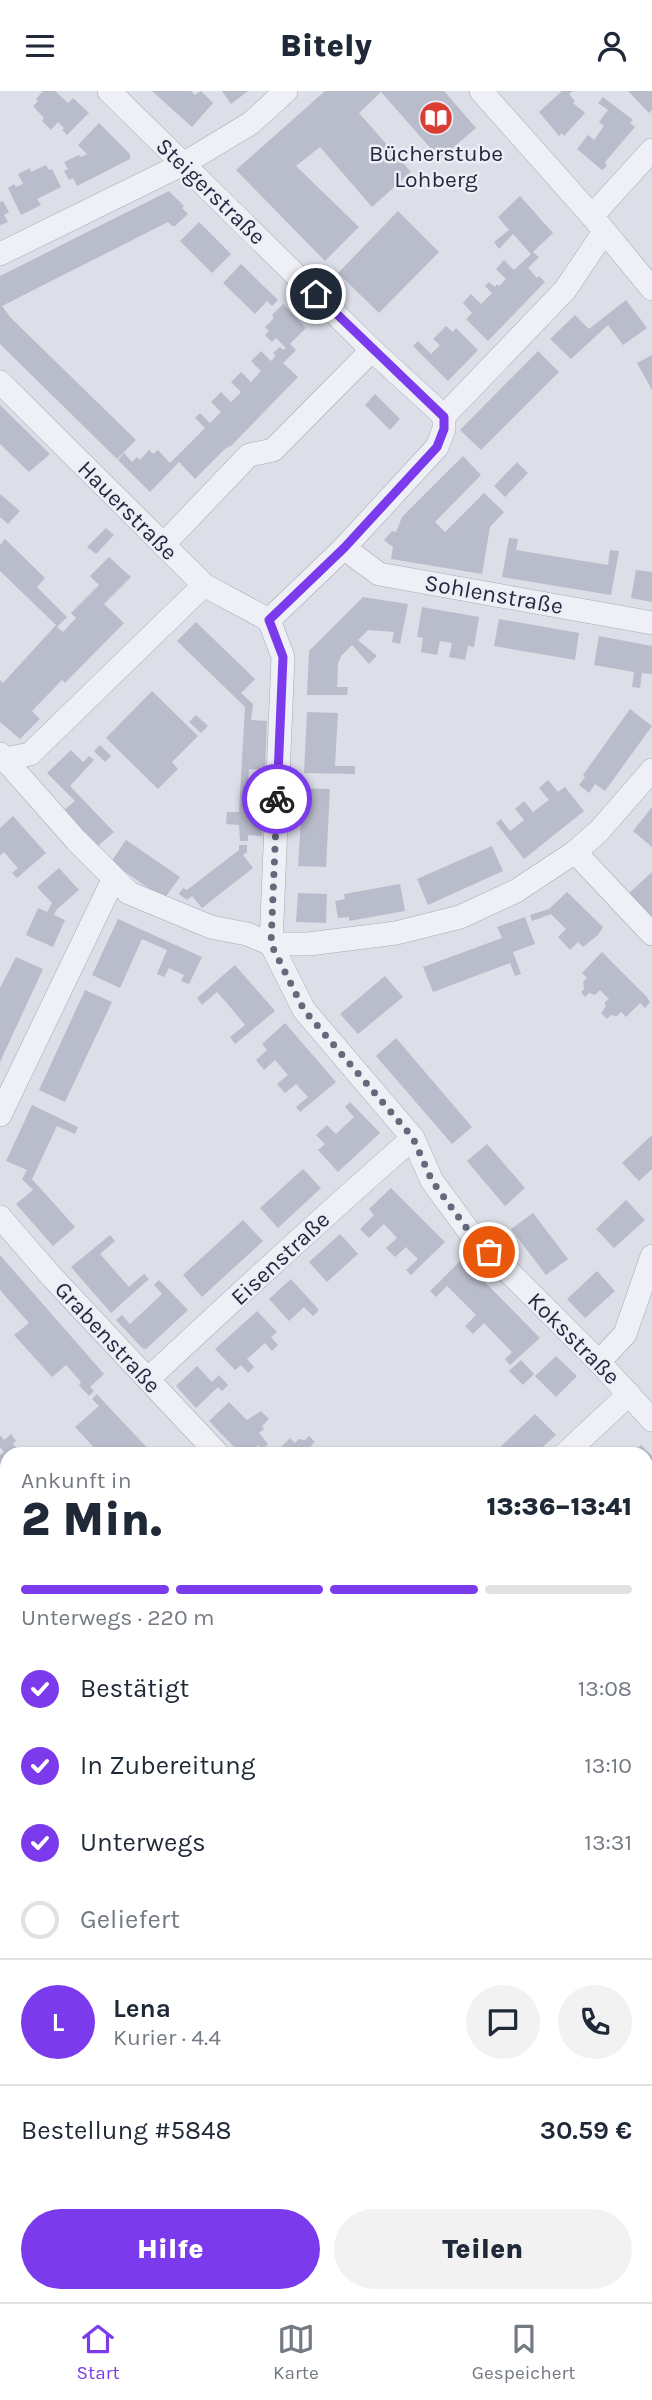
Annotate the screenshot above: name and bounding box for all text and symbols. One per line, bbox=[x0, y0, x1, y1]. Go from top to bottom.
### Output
icon: menu bbox=[21, 27, 59, 65]
text: Bitely bbox=[280, 27, 372, 64]
icon: person bbox=[593, 27, 631, 65]
library icon: Bücherstube Lohberg bbox=[417, 99, 455, 137]
street label: Steigerstraße bbox=[150, 132, 271, 250]
place label: Bücherstube Lohberg bbox=[369, 140, 503, 193]
pin bbox=[286, 264, 346, 324]
icon: home bbox=[297, 275, 335, 313]
street label: Hauerstraße bbox=[72, 455, 183, 566]
street label: Sohlenstraße bbox=[423, 569, 565, 620]
courier bbox=[242, 764, 312, 834]
icon: bike bbox=[258, 780, 296, 818]
street label: Eisenstraße bbox=[225, 1206, 335, 1311]
pin bbox=[459, 1222, 519, 1282]
icon: bag bbox=[470, 1233, 508, 1271]
street label: Grabenstraße bbox=[49, 1276, 166, 1399]
street label: Koksstraße bbox=[522, 1287, 625, 1390]
text: Ankunft in bbox=[21, 1467, 132, 1494]
text: 13:36–13:41 bbox=[487, 1491, 632, 1522]
text: 2 Min. bbox=[21, 1493, 162, 1547]
text: Unterwegs · 220 m bbox=[21, 1604, 215, 1631]
icon: check bbox=[21, 1670, 59, 1708]
text: Bestätigt bbox=[80, 1673, 189, 1704]
text: 13:08 bbox=[578, 1675, 632, 1702]
icon: check bbox=[21, 1747, 59, 1785]
text: In Zubereitung bbox=[80, 1750, 255, 1781]
text: 13:10 bbox=[584, 1752, 632, 1779]
icon: check bbox=[21, 1824, 59, 1862]
text: Unterwegs bbox=[80, 1827, 206, 1858]
text: 13:31 bbox=[584, 1829, 632, 1856]
text: Geliefert bbox=[80, 1904, 180, 1935]
button: chat bbox=[466, 1985, 540, 2059]
button: phone bbox=[558, 1985, 632, 2059]
text: Lena bbox=[113, 1993, 171, 2024]
text: L bbox=[52, 2007, 64, 2038]
text: Kurier · 4.4 bbox=[113, 2024, 221, 2051]
text: Bestellung #5848 bbox=[21, 2115, 232, 2146]
text: 30.59 € bbox=[540, 2115, 632, 2146]
button: Hilfe bbox=[21, 2209, 320, 2289]
button: Teilen bbox=[334, 2209, 632, 2289]
tab: Start bbox=[77, 2320, 120, 2384]
tab: Karte bbox=[273, 2320, 319, 2384]
tab: Gespeichert bbox=[472, 2320, 575, 2384]

